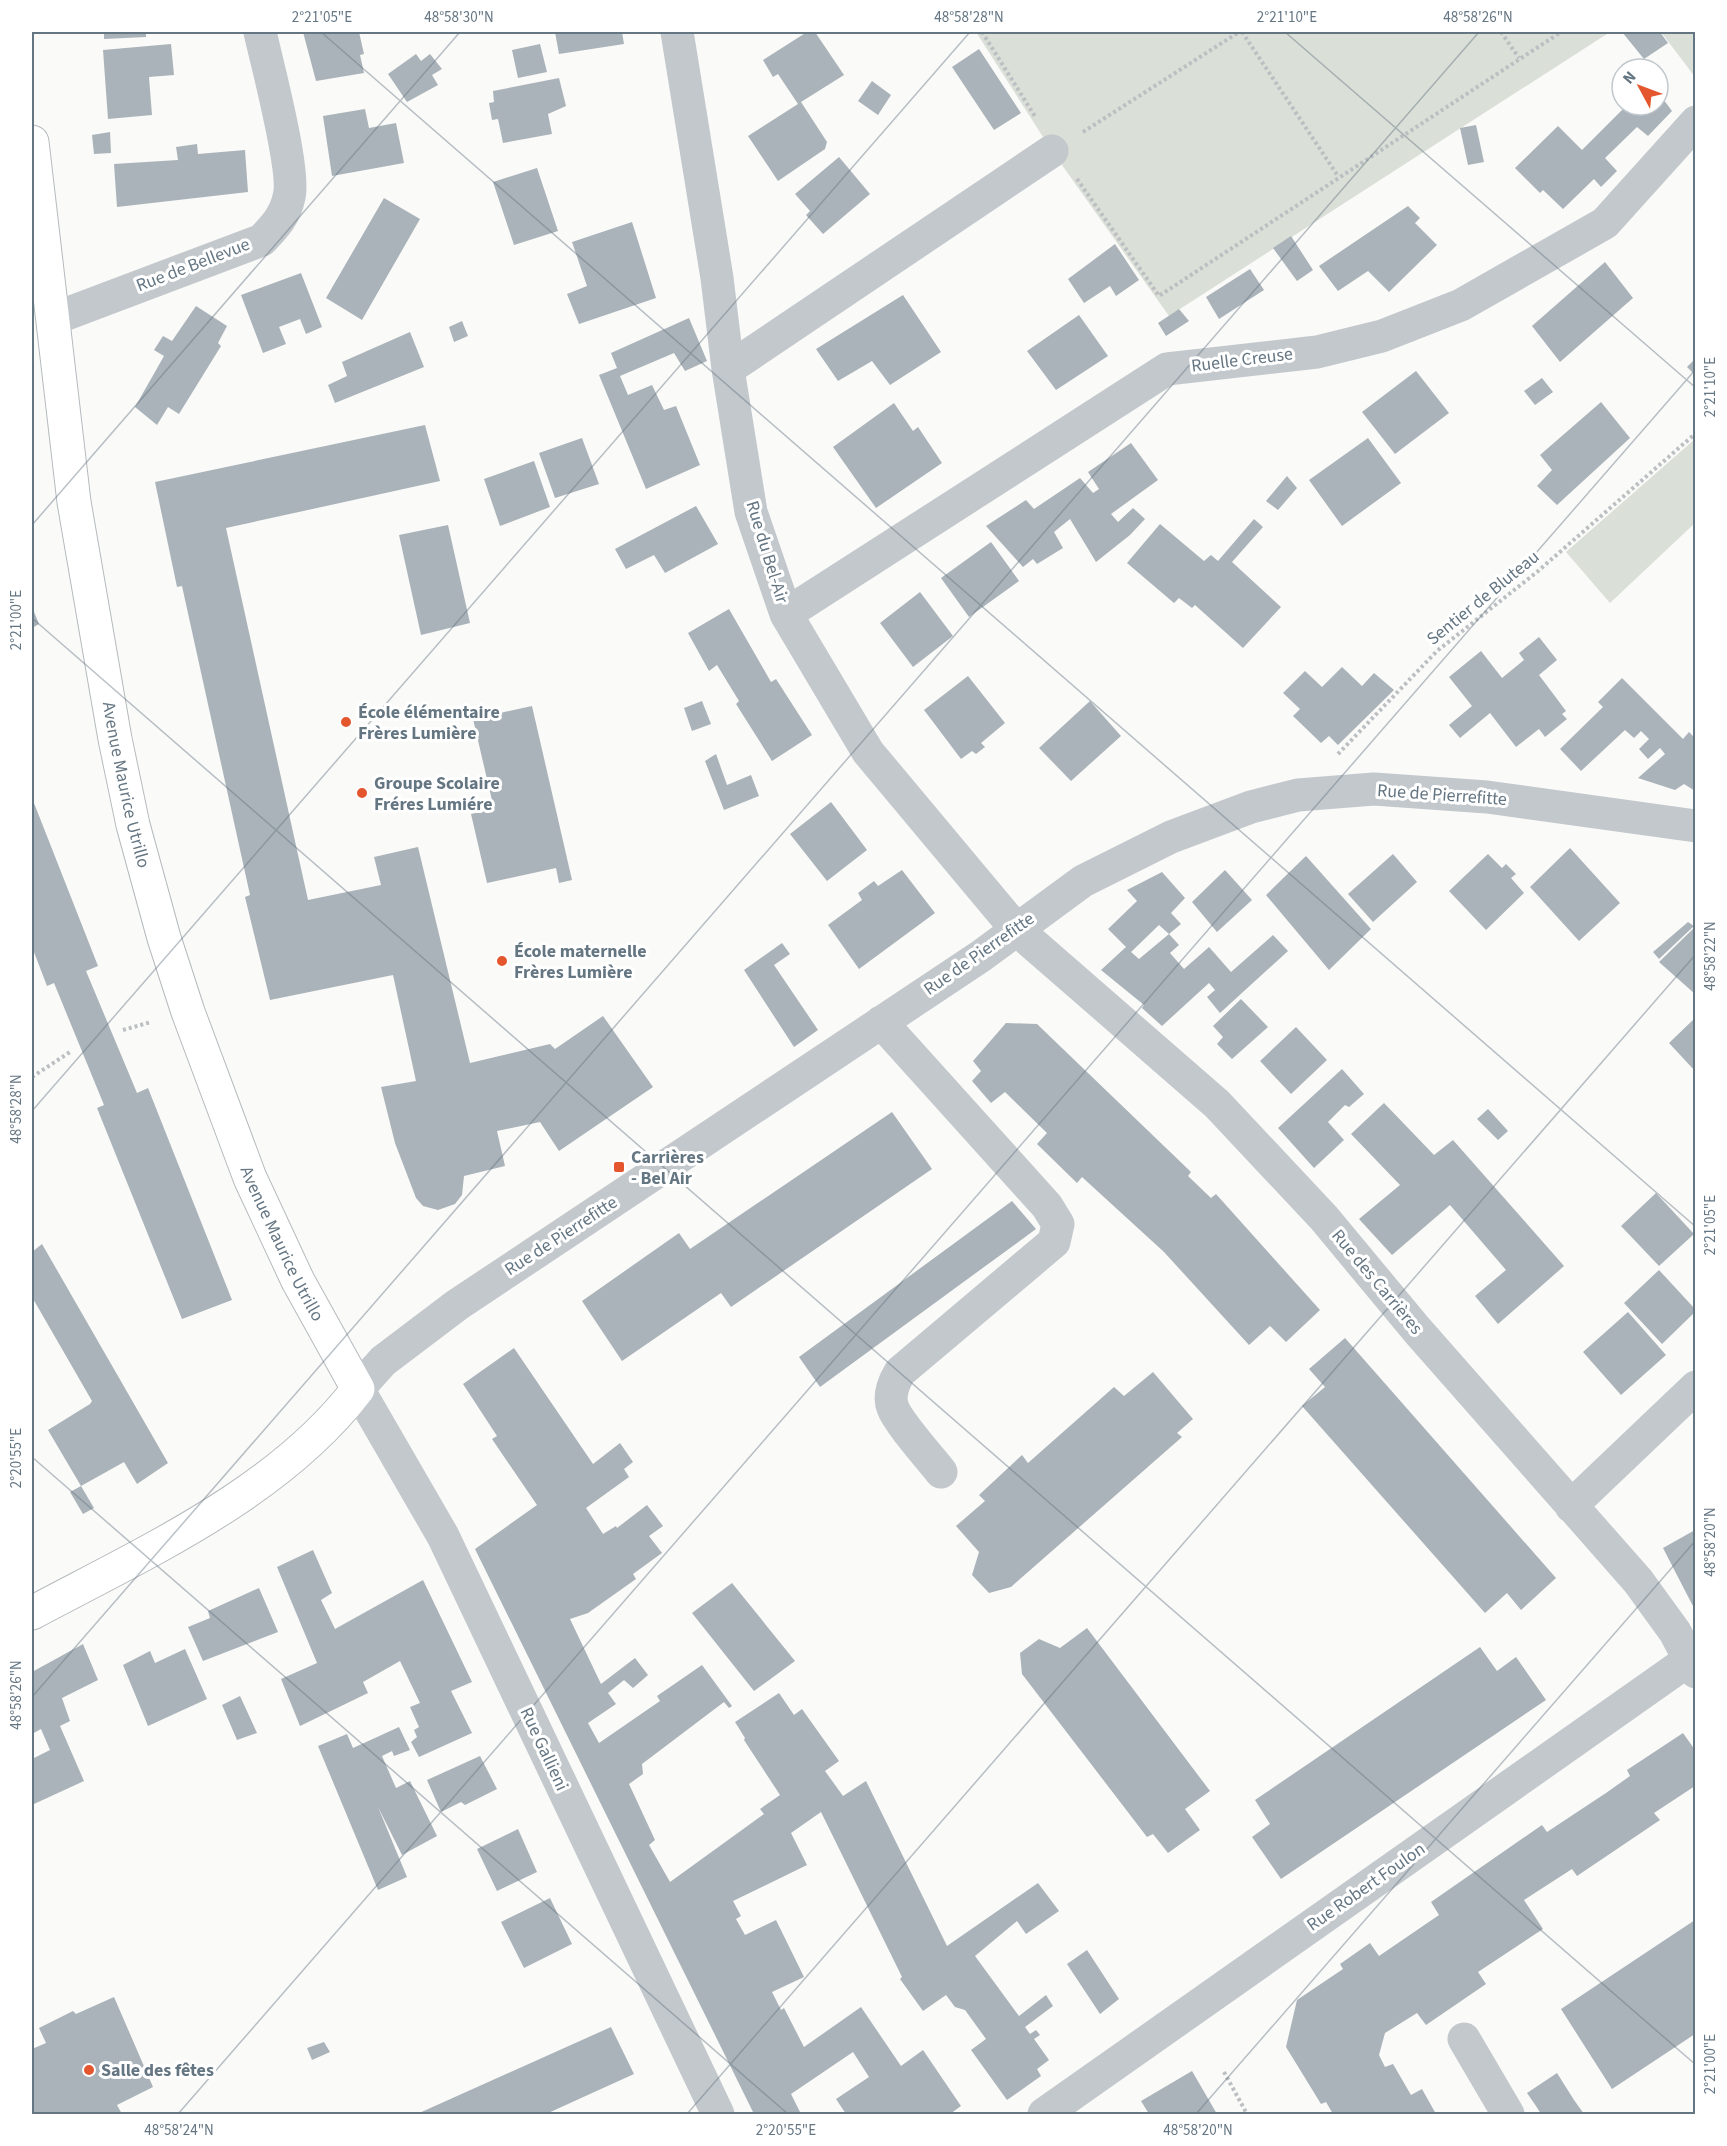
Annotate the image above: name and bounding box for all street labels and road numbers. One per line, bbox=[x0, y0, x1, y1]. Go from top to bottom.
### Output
street label: Rue de Bellevue bbox=[133, 232, 254, 298]
street label: Ruelle Creuse bbox=[1190, 341, 1294, 379]
street label: Rue du Bel-Air bbox=[740, 498, 795, 607]
street label: Sentier de Bluteau bbox=[1421, 545, 1545, 651]
street label: Avenue Maurice Utrillo bbox=[96, 700, 157, 871]
street label: Rue de Pierrefitte bbox=[1376, 778, 1508, 812]
street label: Rue de Pierrefitte bbox=[919, 906, 1039, 1002]
street label: Avenue Maurice Utrillo bbox=[234, 1163, 330, 1326]
street label: Rue de Pierrefitte bbox=[500, 1190, 622, 1282]
street label: Rue des Carrières bbox=[1326, 1224, 1428, 1340]
street label: Rue Gallieni bbox=[514, 1703, 574, 1795]
street label: Rue Robert Foulon bbox=[1302, 1837, 1430, 1937]

